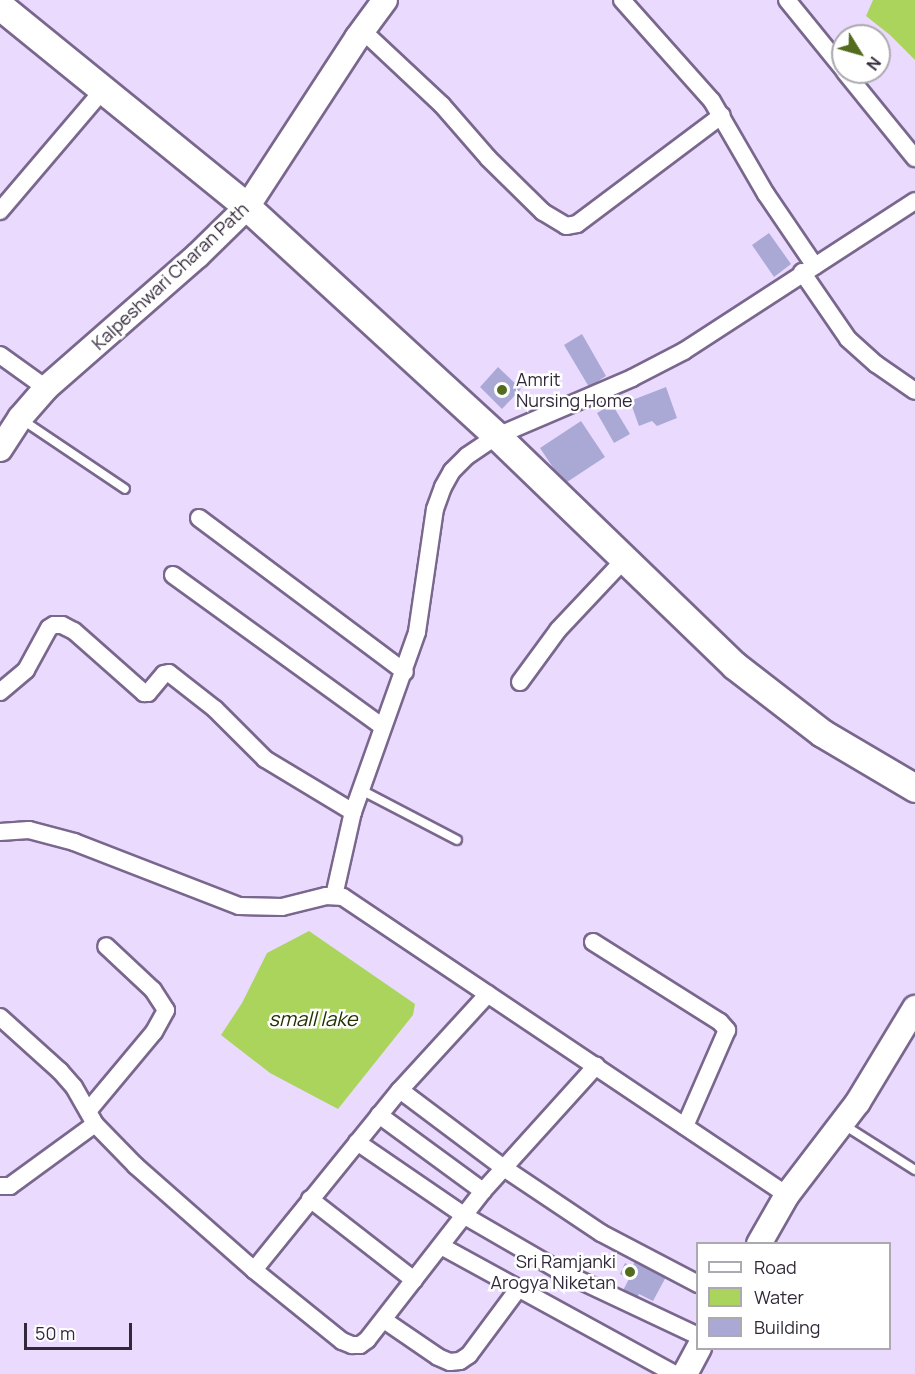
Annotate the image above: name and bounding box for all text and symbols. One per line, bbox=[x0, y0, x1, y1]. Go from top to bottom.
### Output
north arrow bbox=[831, 24, 891, 84]
text: N bbox=[862, 52, 886, 75]
street label: Kalpeshwari Charan Path bbox=[87, 198, 253, 354]
place label: Amrit Nursing Home bbox=[516, 369, 632, 412]
marker: Amrit Nursing Home bbox=[493, 381, 511, 399]
water label: small lake bbox=[268, 1006, 358, 1030]
legend bbox=[696, 1242, 891, 1350]
place label: Sri Ramjanki Arogya Niketan bbox=[491, 1251, 616, 1294]
text: Road bbox=[754, 1255, 797, 1279]
marker: Sri Ramjanki Arogya Niketan bbox=[621, 1263, 639, 1281]
text: Water bbox=[754, 1285, 804, 1309]
scale bar bbox=[27, 1311, 135, 1349]
text: Building bbox=[754, 1315, 820, 1339]
text: 50 m bbox=[35, 1321, 75, 1345]

